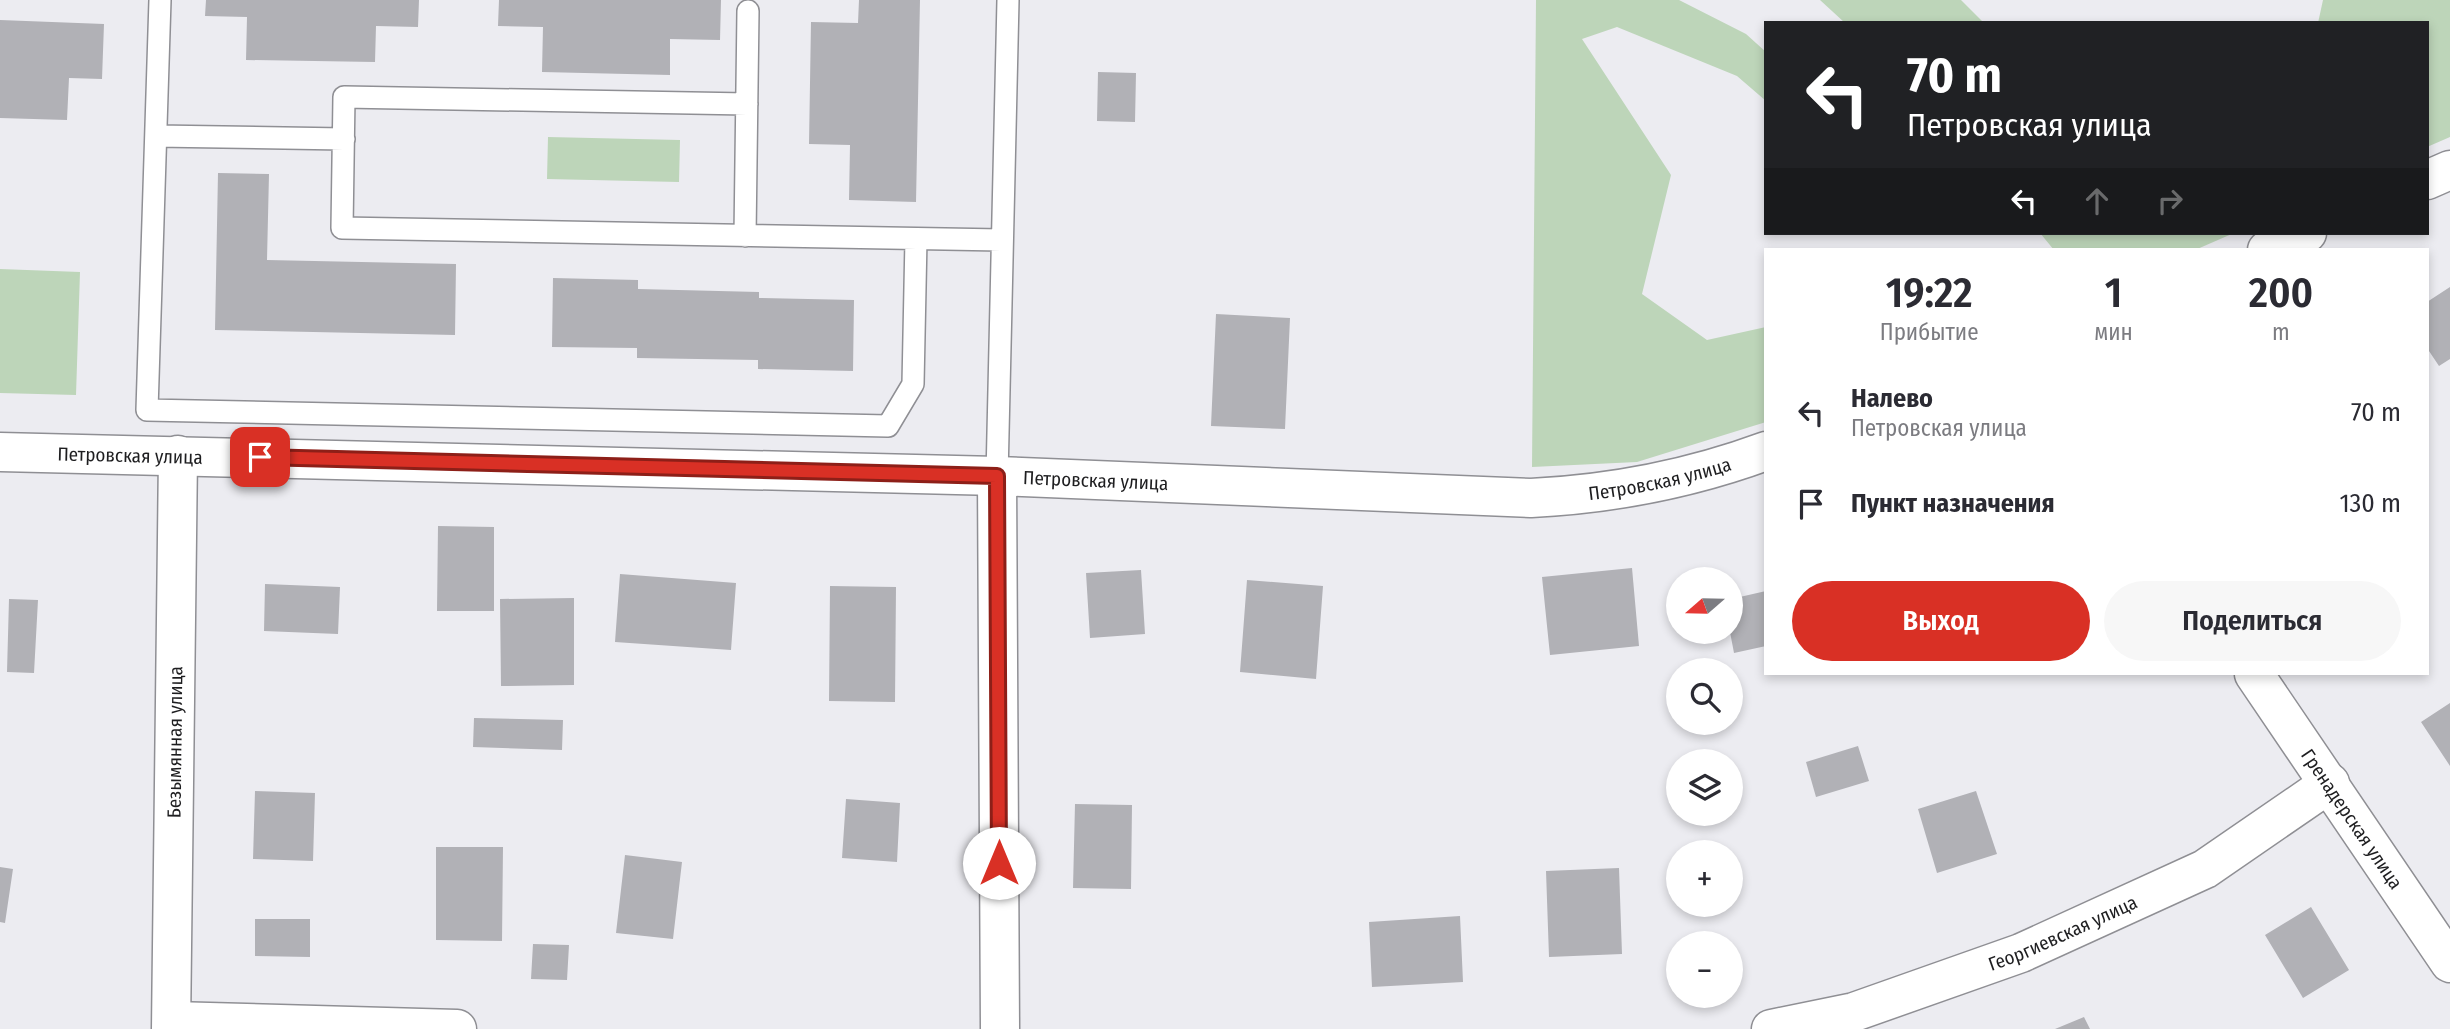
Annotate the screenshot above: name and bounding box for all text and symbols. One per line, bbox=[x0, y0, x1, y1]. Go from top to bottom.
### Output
text: 70 m bbox=[1907, 46, 2002, 105]
icon: left bbox=[1792, 49, 1883, 140]
text: Петровская улица bbox=[1907, 106, 2152, 144]
icon: left bbox=[2005, 182, 2043, 220]
icon: ahead bbox=[2078, 182, 2116, 220]
icon: right bbox=[2151, 182, 2189, 220]
text: 19:22 bbox=[1886, 268, 1973, 318]
text: 1 bbox=[2105, 268, 2122, 318]
text: 200 bbox=[2249, 268, 2313, 318]
text: Прибытие bbox=[1880, 318, 1979, 346]
text: мин bbox=[2094, 318, 2133, 346]
text: m bbox=[2272, 318, 2290, 346]
text: Налево bbox=[1851, 383, 1933, 414]
icon: left bbox=[1792, 394, 1830, 432]
text: 70 m bbox=[2351, 397, 2401, 428]
text: Петровская улица bbox=[1851, 414, 2027, 442]
pin bbox=[230, 427, 290, 487]
icon: arrive bbox=[241, 438, 279, 476]
street label: Петровская улица bbox=[57, 442, 203, 469]
street label: Петровская улица bbox=[1587, 453, 1734, 505]
street label: Петровская улица bbox=[1023, 466, 1169, 495]
icon: arrive bbox=[1792, 485, 1830, 523]
text: Пункт назначения bbox=[1851, 488, 2055, 519]
text: 130 m bbox=[2339, 488, 2401, 519]
north arrow bbox=[1666, 567, 1743, 644]
map controls bbox=[1666, 567, 1743, 1008]
button: Выход bbox=[1792, 581, 2090, 661]
button: Поделиться bbox=[2104, 581, 2401, 661]
button: search bbox=[1666, 658, 1743, 735]
street label: Безымянная улица bbox=[163, 666, 187, 818]
street label: Гренадерская улица bbox=[2296, 745, 2407, 894]
button: layers bbox=[1666, 749, 1743, 826]
position arrow bbox=[962, 826, 1036, 900]
button: + bbox=[1666, 840, 1743, 917]
street label: Георгиевская улица bbox=[1985, 891, 2141, 976]
button: − bbox=[1666, 931, 1743, 1008]

